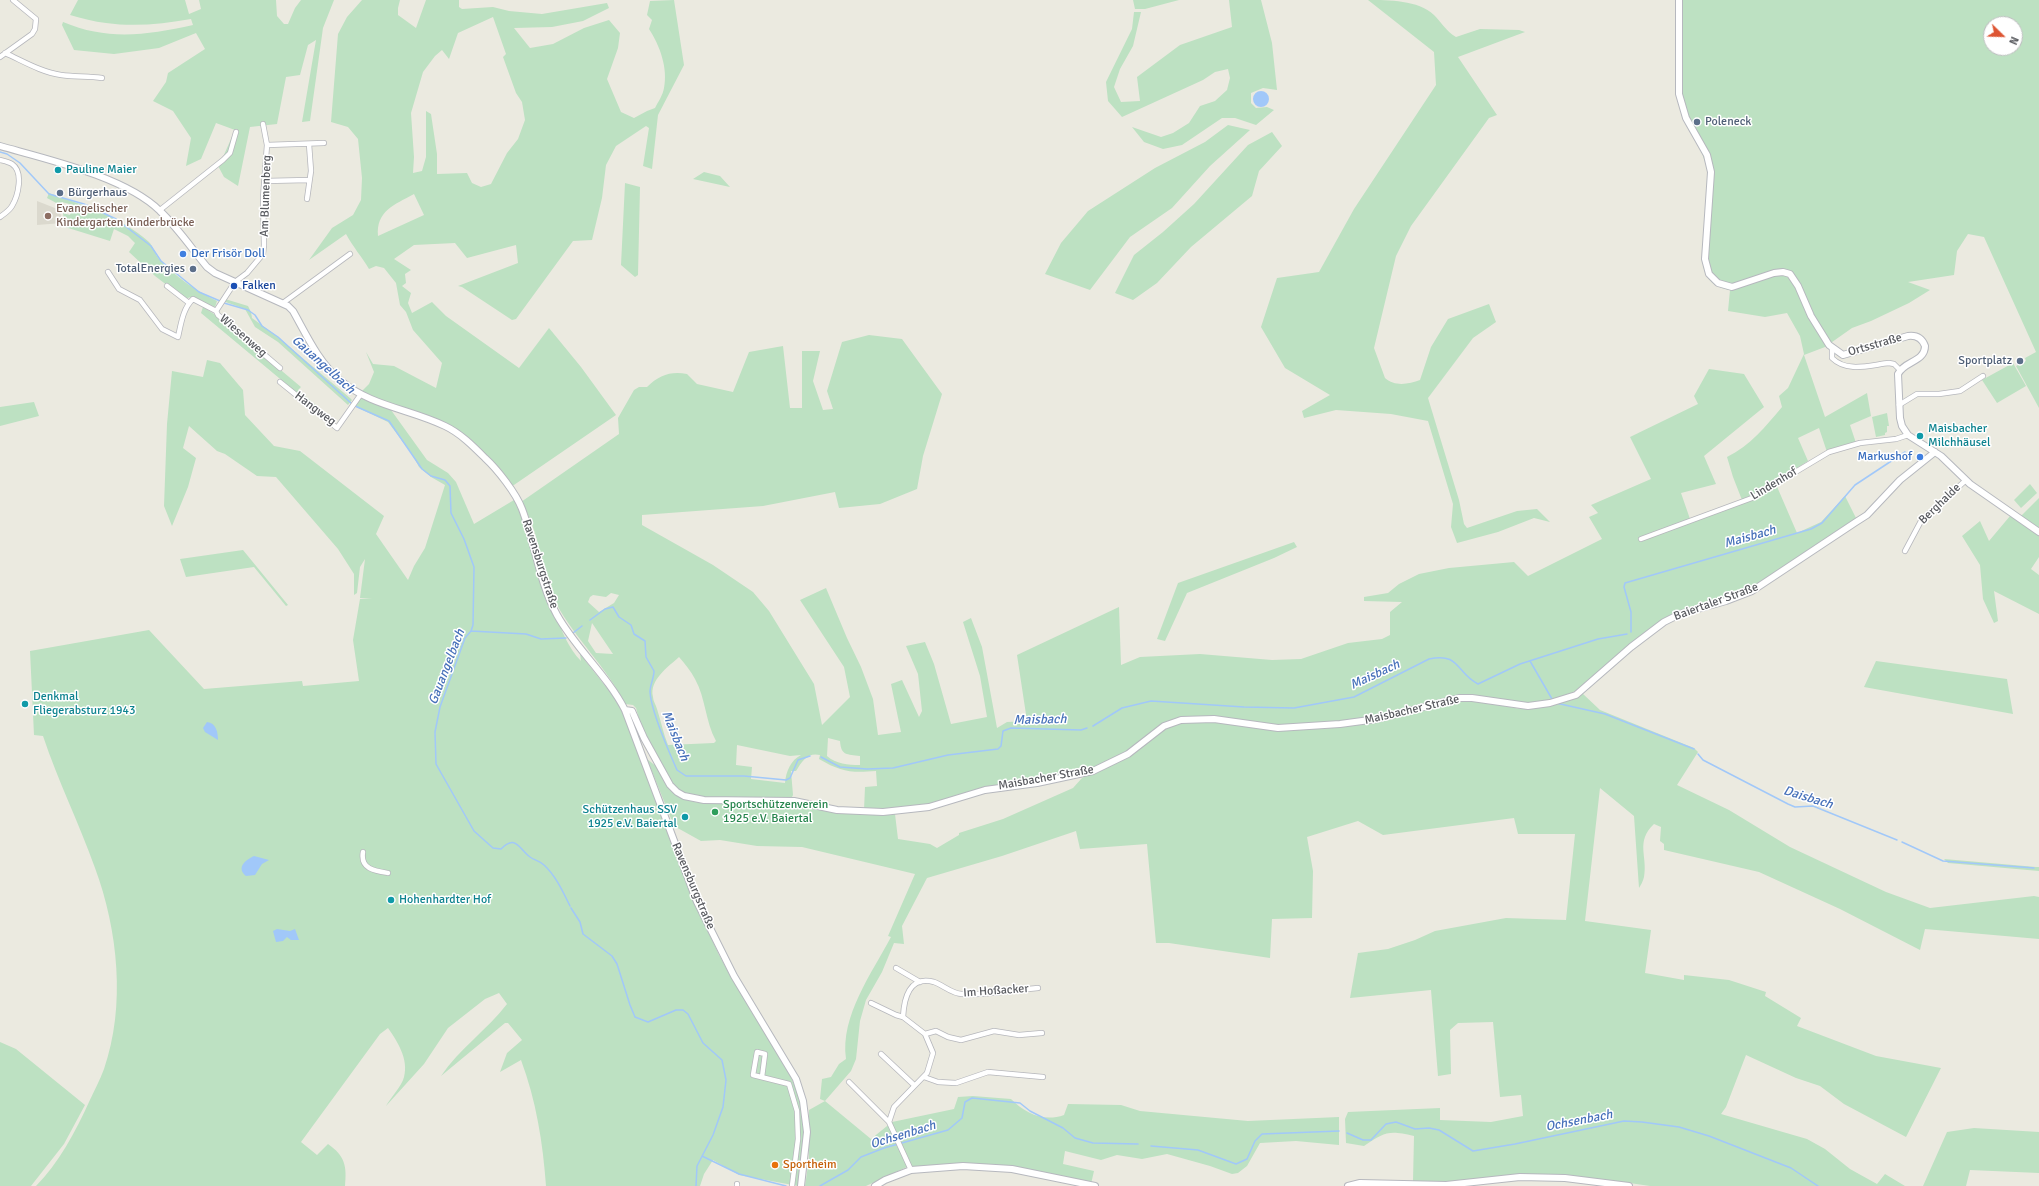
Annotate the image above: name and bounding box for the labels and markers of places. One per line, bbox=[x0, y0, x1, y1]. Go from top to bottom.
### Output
place label: Poleneck bbox=[1705, 115, 1751, 129]
marker: Poleneck bbox=[1692, 117, 1702, 127]
place label: Pauline Maier bbox=[66, 163, 137, 177]
marker: Pauline Maier bbox=[53, 165, 63, 175]
place label: Bürgerhaus bbox=[68, 186, 127, 200]
marker: Bürgerhaus bbox=[55, 188, 65, 198]
place label: Evangelischer Kindergarten Kinderbrücke bbox=[56, 202, 194, 230]
marker: Evangelischer Kindergarten Kinderbrücke bbox=[43, 211, 53, 221]
place label: Der Frisör Doll bbox=[191, 247, 265, 261]
marker: Der Frisör Doll bbox=[178, 249, 188, 259]
place label: TotalEnergies bbox=[116, 262, 185, 276]
marker: TotalEnergies bbox=[188, 264, 198, 274]
place label: Falken bbox=[242, 279, 276, 293]
marker: Falken bbox=[229, 281, 239, 291]
place label: Sportplatz bbox=[1958, 354, 2012, 368]
marker: Sportplatz bbox=[2015, 356, 2025, 366]
place label: Maisbacher Milchhäusel bbox=[1928, 422, 1990, 450]
marker: Maisbacher Milchhäusel bbox=[1915, 431, 1925, 441]
place label: Markushof bbox=[1857, 450, 1912, 464]
marker: Markushof bbox=[1915, 452, 1925, 462]
place label: Denkmal Fliegerabsturz 1943 bbox=[33, 690, 136, 718]
marker: Denkmal Fliegerabsturz 1943 bbox=[20, 699, 30, 709]
place label: Sportschützenverein 1925 e.V. Baiertal bbox=[723, 798, 828, 826]
place label: Schützenhaus SSV 1925 e.V. Baiertal bbox=[583, 803, 677, 831]
marker: Sportschützenverein 1925 e.V. Baiertal bbox=[710, 807, 720, 817]
marker: Schützenhaus SSV 1925 e.V. Baiertal bbox=[680, 812, 690, 822]
place label: Hohenhardter Hof bbox=[399, 893, 491, 907]
marker: Hohenhardter Hof bbox=[386, 895, 396, 905]
place label: Sportheim bbox=[783, 1158, 836, 1172]
marker: Sportheim bbox=[770, 1160, 780, 1170]

